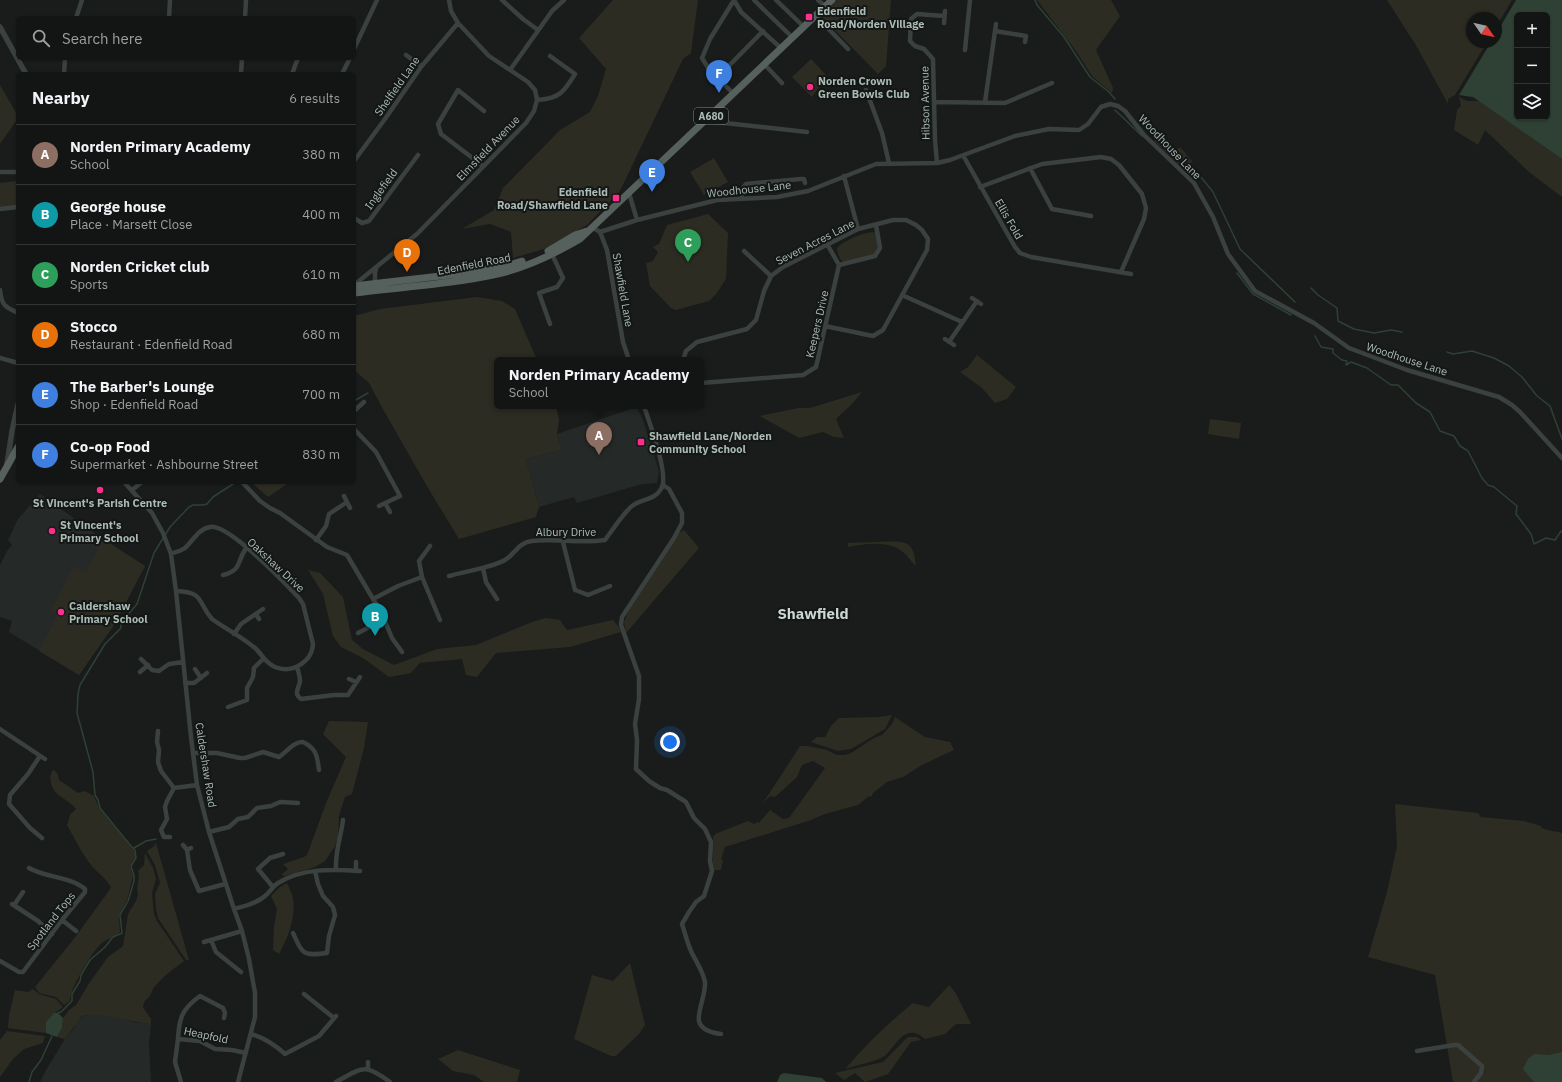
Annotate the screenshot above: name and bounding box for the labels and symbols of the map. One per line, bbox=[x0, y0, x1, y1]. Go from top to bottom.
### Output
place label: Edenfield Road/Norden Village bbox=[817, 4, 924, 31]
marker: Edenfield Road/Norden Village bbox=[804, 12, 814, 22]
north arrow bbox=[1466, 12, 1502, 48]
street label: Shelfield Lane bbox=[371, 53, 423, 119]
pin: F bbox=[706, 60, 732, 93]
street label: Hibson Avenue bbox=[917, 66, 933, 140]
place label: Norden Crown Green Bowls Club bbox=[818, 74, 910, 101]
marker: Norden Crown Green Bowls Club bbox=[805, 82, 815, 92]
road number: A680 bbox=[694, 108, 728, 124]
street label: Elmsfield Avenue bbox=[453, 112, 523, 184]
street label: Woodhouse Lane bbox=[1136, 112, 1204, 182]
pin: E bbox=[639, 159, 665, 192]
street label: Inglefield bbox=[361, 166, 401, 212]
street label: Woodhouse Lane bbox=[706, 178, 792, 200]
place label: Edenfield Road/Shawfield Lane bbox=[497, 185, 608, 212]
marker: Edenfield Road/Shawfield Lane bbox=[611, 193, 621, 203]
street label: Ellis Fold bbox=[992, 196, 1026, 242]
street label: Seven Acres Lane bbox=[773, 216, 857, 268]
pin: C bbox=[675, 229, 701, 262]
pin: D bbox=[394, 239, 420, 272]
street label: Edenfield Road bbox=[436, 250, 512, 278]
street label: Shawfield Lane bbox=[610, 252, 636, 328]
street label: Keepers Drive bbox=[802, 289, 832, 359]
street label: Woodhouse Lane bbox=[1365, 339, 1449, 379]
pin: A bbox=[586, 422, 612, 455]
place label: Shawfield Lane/Norden Community School bbox=[649, 429, 772, 456]
marker: Shawfield Lane/Norden Community School bbox=[636, 437, 646, 447]
marker: St Vincent's Parish Centre bbox=[95, 485, 105, 495]
place label: St Vincent's Parish Centre bbox=[33, 496, 167, 510]
place label: St Vincent's Primary School bbox=[60, 518, 139, 545]
street label: Albury Drive bbox=[536, 525, 596, 539]
marker: St Vincent's Primary School bbox=[47, 526, 57, 536]
street label: Oakshaw Drive bbox=[244, 535, 308, 595]
place label: Caldershaw Primary School bbox=[69, 599, 148, 626]
pin: B bbox=[362, 603, 388, 636]
district label: Shawfield bbox=[777, 604, 849, 623]
marker: Caldershaw Primary School bbox=[56, 607, 66, 617]
street label: Caldershaw Road bbox=[192, 721, 220, 809]
your location bbox=[660, 732, 680, 752]
street label: Spotland Tops bbox=[24, 889, 78, 953]
street label: Heapfold bbox=[183, 1023, 229, 1047]

